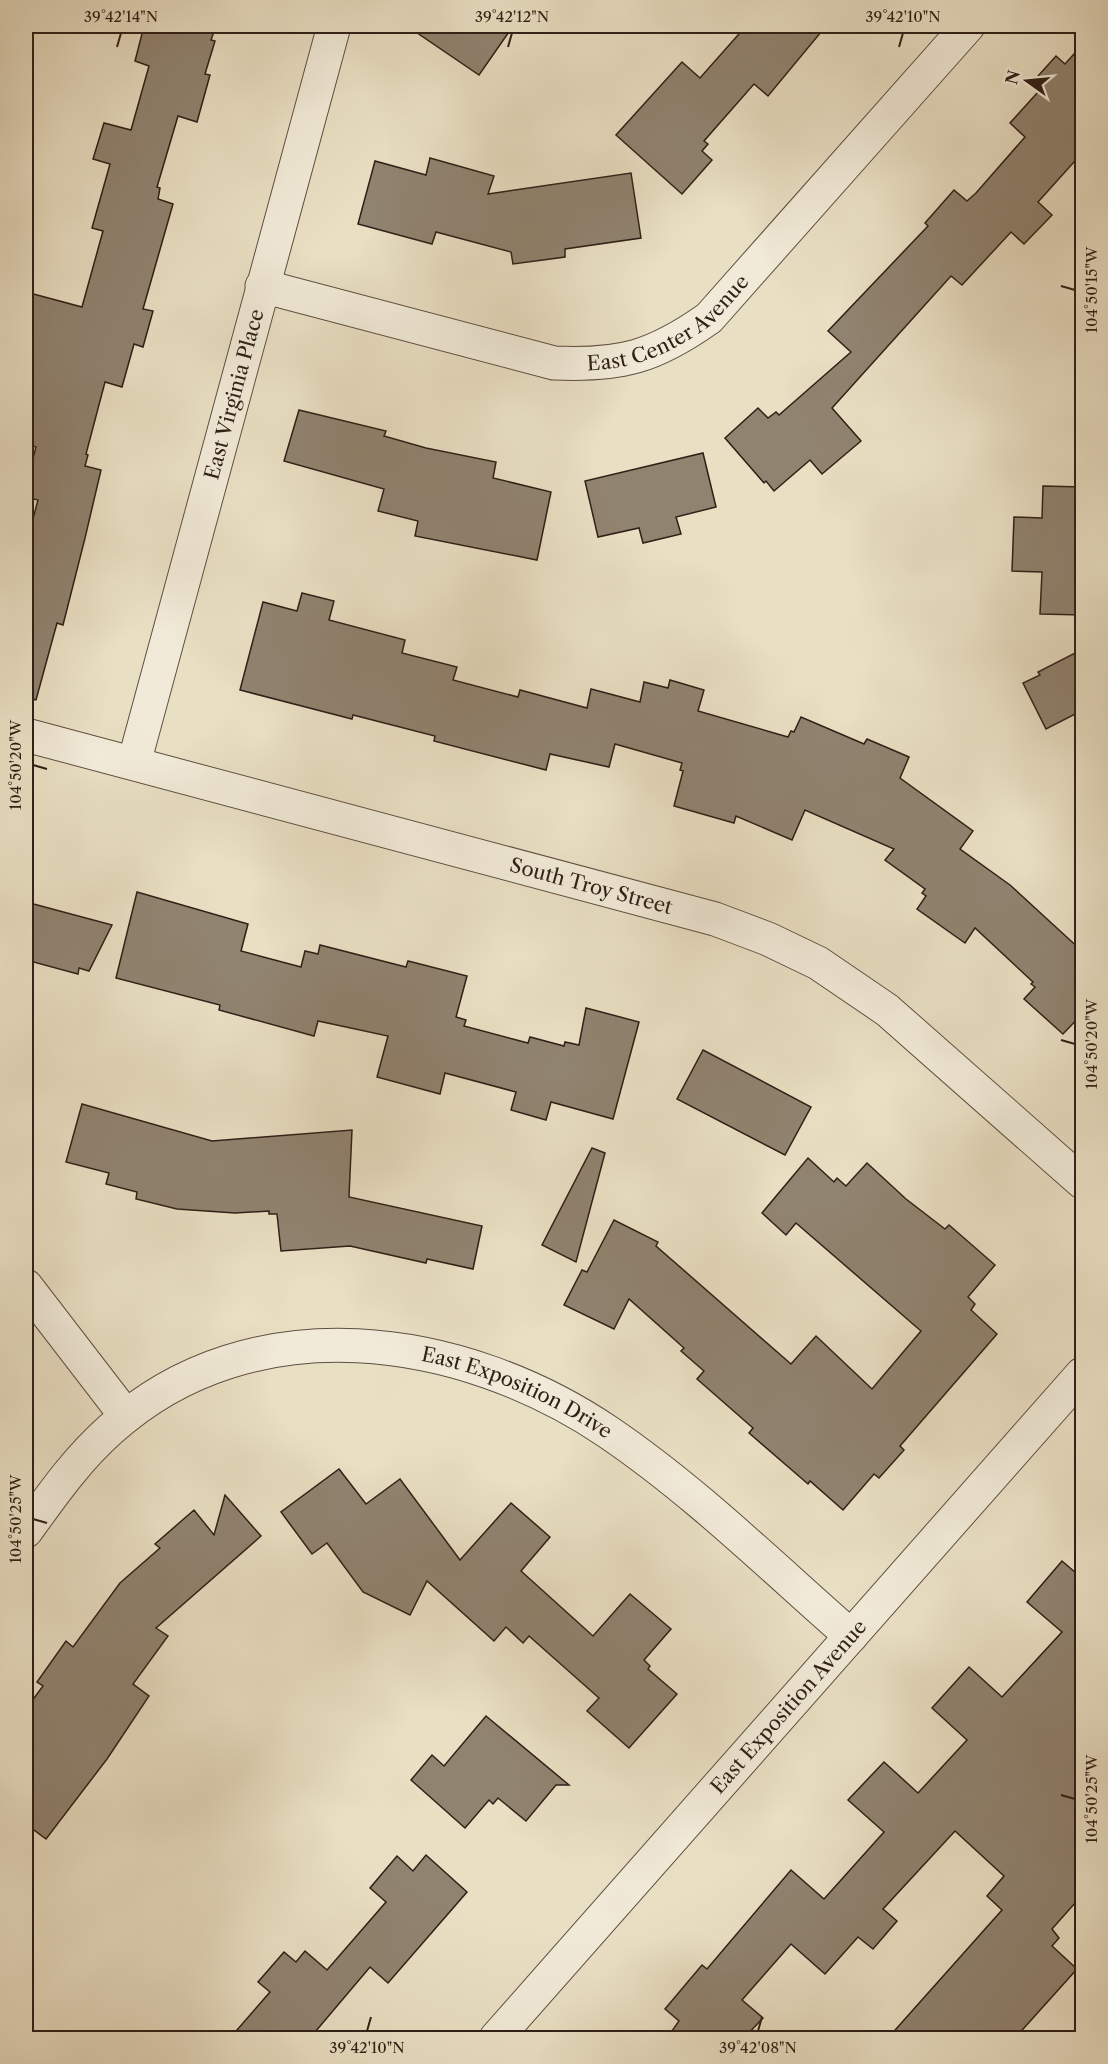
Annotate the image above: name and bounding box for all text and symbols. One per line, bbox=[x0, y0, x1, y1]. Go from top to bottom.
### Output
text: 39°42'14"N bbox=[84, 7, 158, 26]
text: 39°42'12"N bbox=[475, 7, 549, 26]
text: 39°42'10"N bbox=[865, 7, 941, 26]
north arrow bbox=[997, 51, 1057, 111]
text: N bbox=[1001, 68, 1024, 86]
text: 104°50'15"W bbox=[1082, 246, 1101, 333]
street label: East Center Avenue bbox=[586, 270, 754, 375]
street label: East Virginia Place bbox=[199, 306, 269, 482]
text: 104°50'20"W bbox=[6, 719, 25, 810]
street label: South Troy Street bbox=[507, 853, 675, 919]
text: 104°50'20"W bbox=[1082, 998, 1101, 1089]
street label: East Exposition Drive bbox=[420, 1342, 617, 1443]
text: 104°50'25"W bbox=[6, 1474, 25, 1563]
street label: East Exposition Avenue bbox=[705, 1615, 872, 1798]
text: 104°50'25"W bbox=[1082, 1754, 1101, 1843]
text: 39°42'10"N bbox=[329, 2038, 405, 2057]
text: 39°42'08"N bbox=[719, 2038, 797, 2057]

